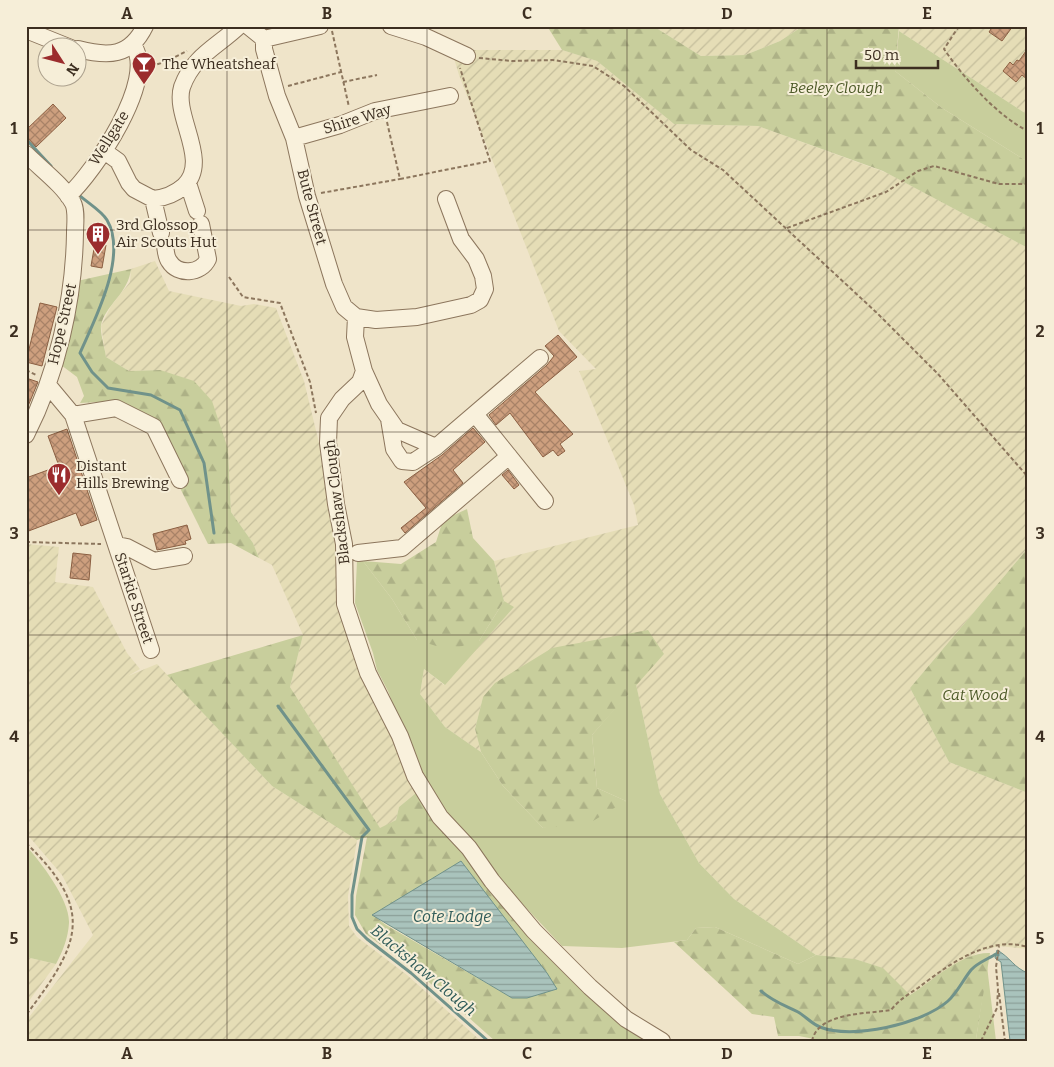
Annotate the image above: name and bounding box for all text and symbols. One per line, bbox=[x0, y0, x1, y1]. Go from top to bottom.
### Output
text: A bbox=[121, 4, 133, 23]
text: B bbox=[322, 4, 332, 23]
text: C bbox=[522, 4, 532, 23]
text: D bbox=[721, 4, 733, 23]
text: E bbox=[922, 4, 932, 23]
north arrow bbox=[38, 38, 88, 88]
scale bar bbox=[856, 38, 939, 70]
text: 50 m bbox=[864, 46, 900, 64]
bar icon: The Wheatsheaf bbox=[131, 51, 157, 85]
place label: The Wheatsheaf bbox=[162, 55, 277, 73]
text: N bbox=[62, 60, 82, 79]
park label: Beeley Clough bbox=[789, 79, 883, 97]
street label: Shire Way bbox=[321, 100, 393, 138]
street label: Wellgate bbox=[85, 107, 133, 169]
text: 1 bbox=[11, 119, 18, 138]
text: 1 bbox=[1037, 119, 1044, 138]
street label: Bute Street bbox=[293, 167, 331, 247]
place label: 3rd Glossop Air Scouts Hut bbox=[116, 216, 217, 251]
building icon: 3rd Glossop Air Scouts Hut bbox=[85, 221, 111, 255]
street label: Hope Street bbox=[44, 281, 80, 366]
text: 2 bbox=[9, 322, 19, 341]
text: 2 bbox=[1035, 322, 1045, 341]
street label: Blackshaw Clough bbox=[320, 438, 354, 565]
place label: Distant Hills Brewing bbox=[76, 457, 169, 492]
restaurant icon: Distant Hills Brewing bbox=[46, 462, 72, 496]
text: 3 bbox=[9, 524, 19, 543]
text: 3 bbox=[1035, 524, 1045, 543]
street label: Starkie Street bbox=[111, 550, 157, 646]
park label: Cat Wood bbox=[942, 686, 1008, 704]
text: 4 bbox=[9, 727, 19, 746]
text: 4 bbox=[1035, 727, 1045, 746]
water label: Cote Lodge bbox=[413, 907, 491, 926]
water label: Blackshaw Clough bbox=[367, 921, 480, 1020]
text: 5 bbox=[10, 929, 19, 948]
text: 5 bbox=[1036, 929, 1045, 948]
text: A bbox=[121, 1044, 133, 1063]
text: B bbox=[322, 1044, 332, 1063]
text: C bbox=[522, 1044, 532, 1063]
text: D bbox=[721, 1044, 733, 1063]
text: E bbox=[922, 1044, 932, 1063]

